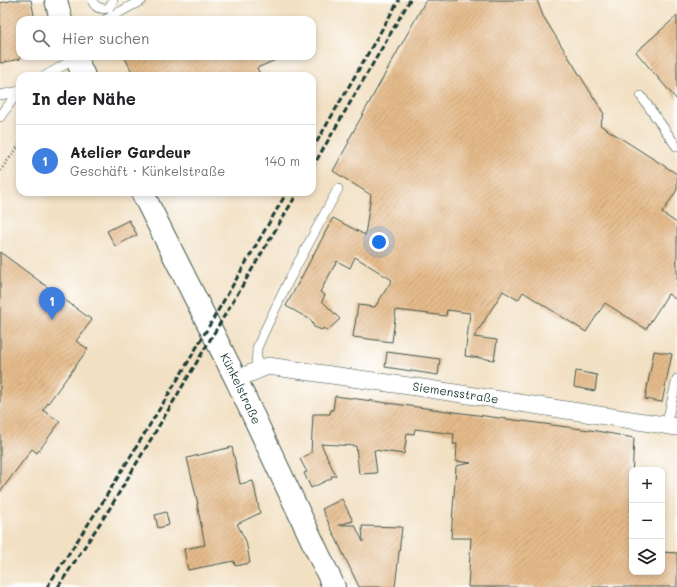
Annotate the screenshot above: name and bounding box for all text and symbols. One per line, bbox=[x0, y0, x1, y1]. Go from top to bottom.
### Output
search box bbox=[16, 16, 316, 60]
icon: search bbox=[30, 27, 52, 49]
text: Hier suchen bbox=[62, 28, 149, 48]
text: In der Nähe bbox=[32, 87, 136, 109]
text: Atelier Gardeur bbox=[70, 142, 191, 162]
text: 1 bbox=[42, 152, 48, 169]
text: 140 m bbox=[264, 152, 300, 169]
text: Geschäft · Künkelstraße bbox=[70, 162, 225, 179]
your location bbox=[369, 232, 389, 252]
pin: 1 bbox=[39, 287, 65, 320]
street label: Künkelstraße bbox=[217, 350, 265, 427]
street label: Siemensstraße bbox=[411, 378, 500, 407]
map controls bbox=[629, 467, 665, 575]
button: + bbox=[629, 467, 665, 503]
button: − bbox=[629, 503, 665, 539]
button: layers bbox=[629, 539, 665, 575]

